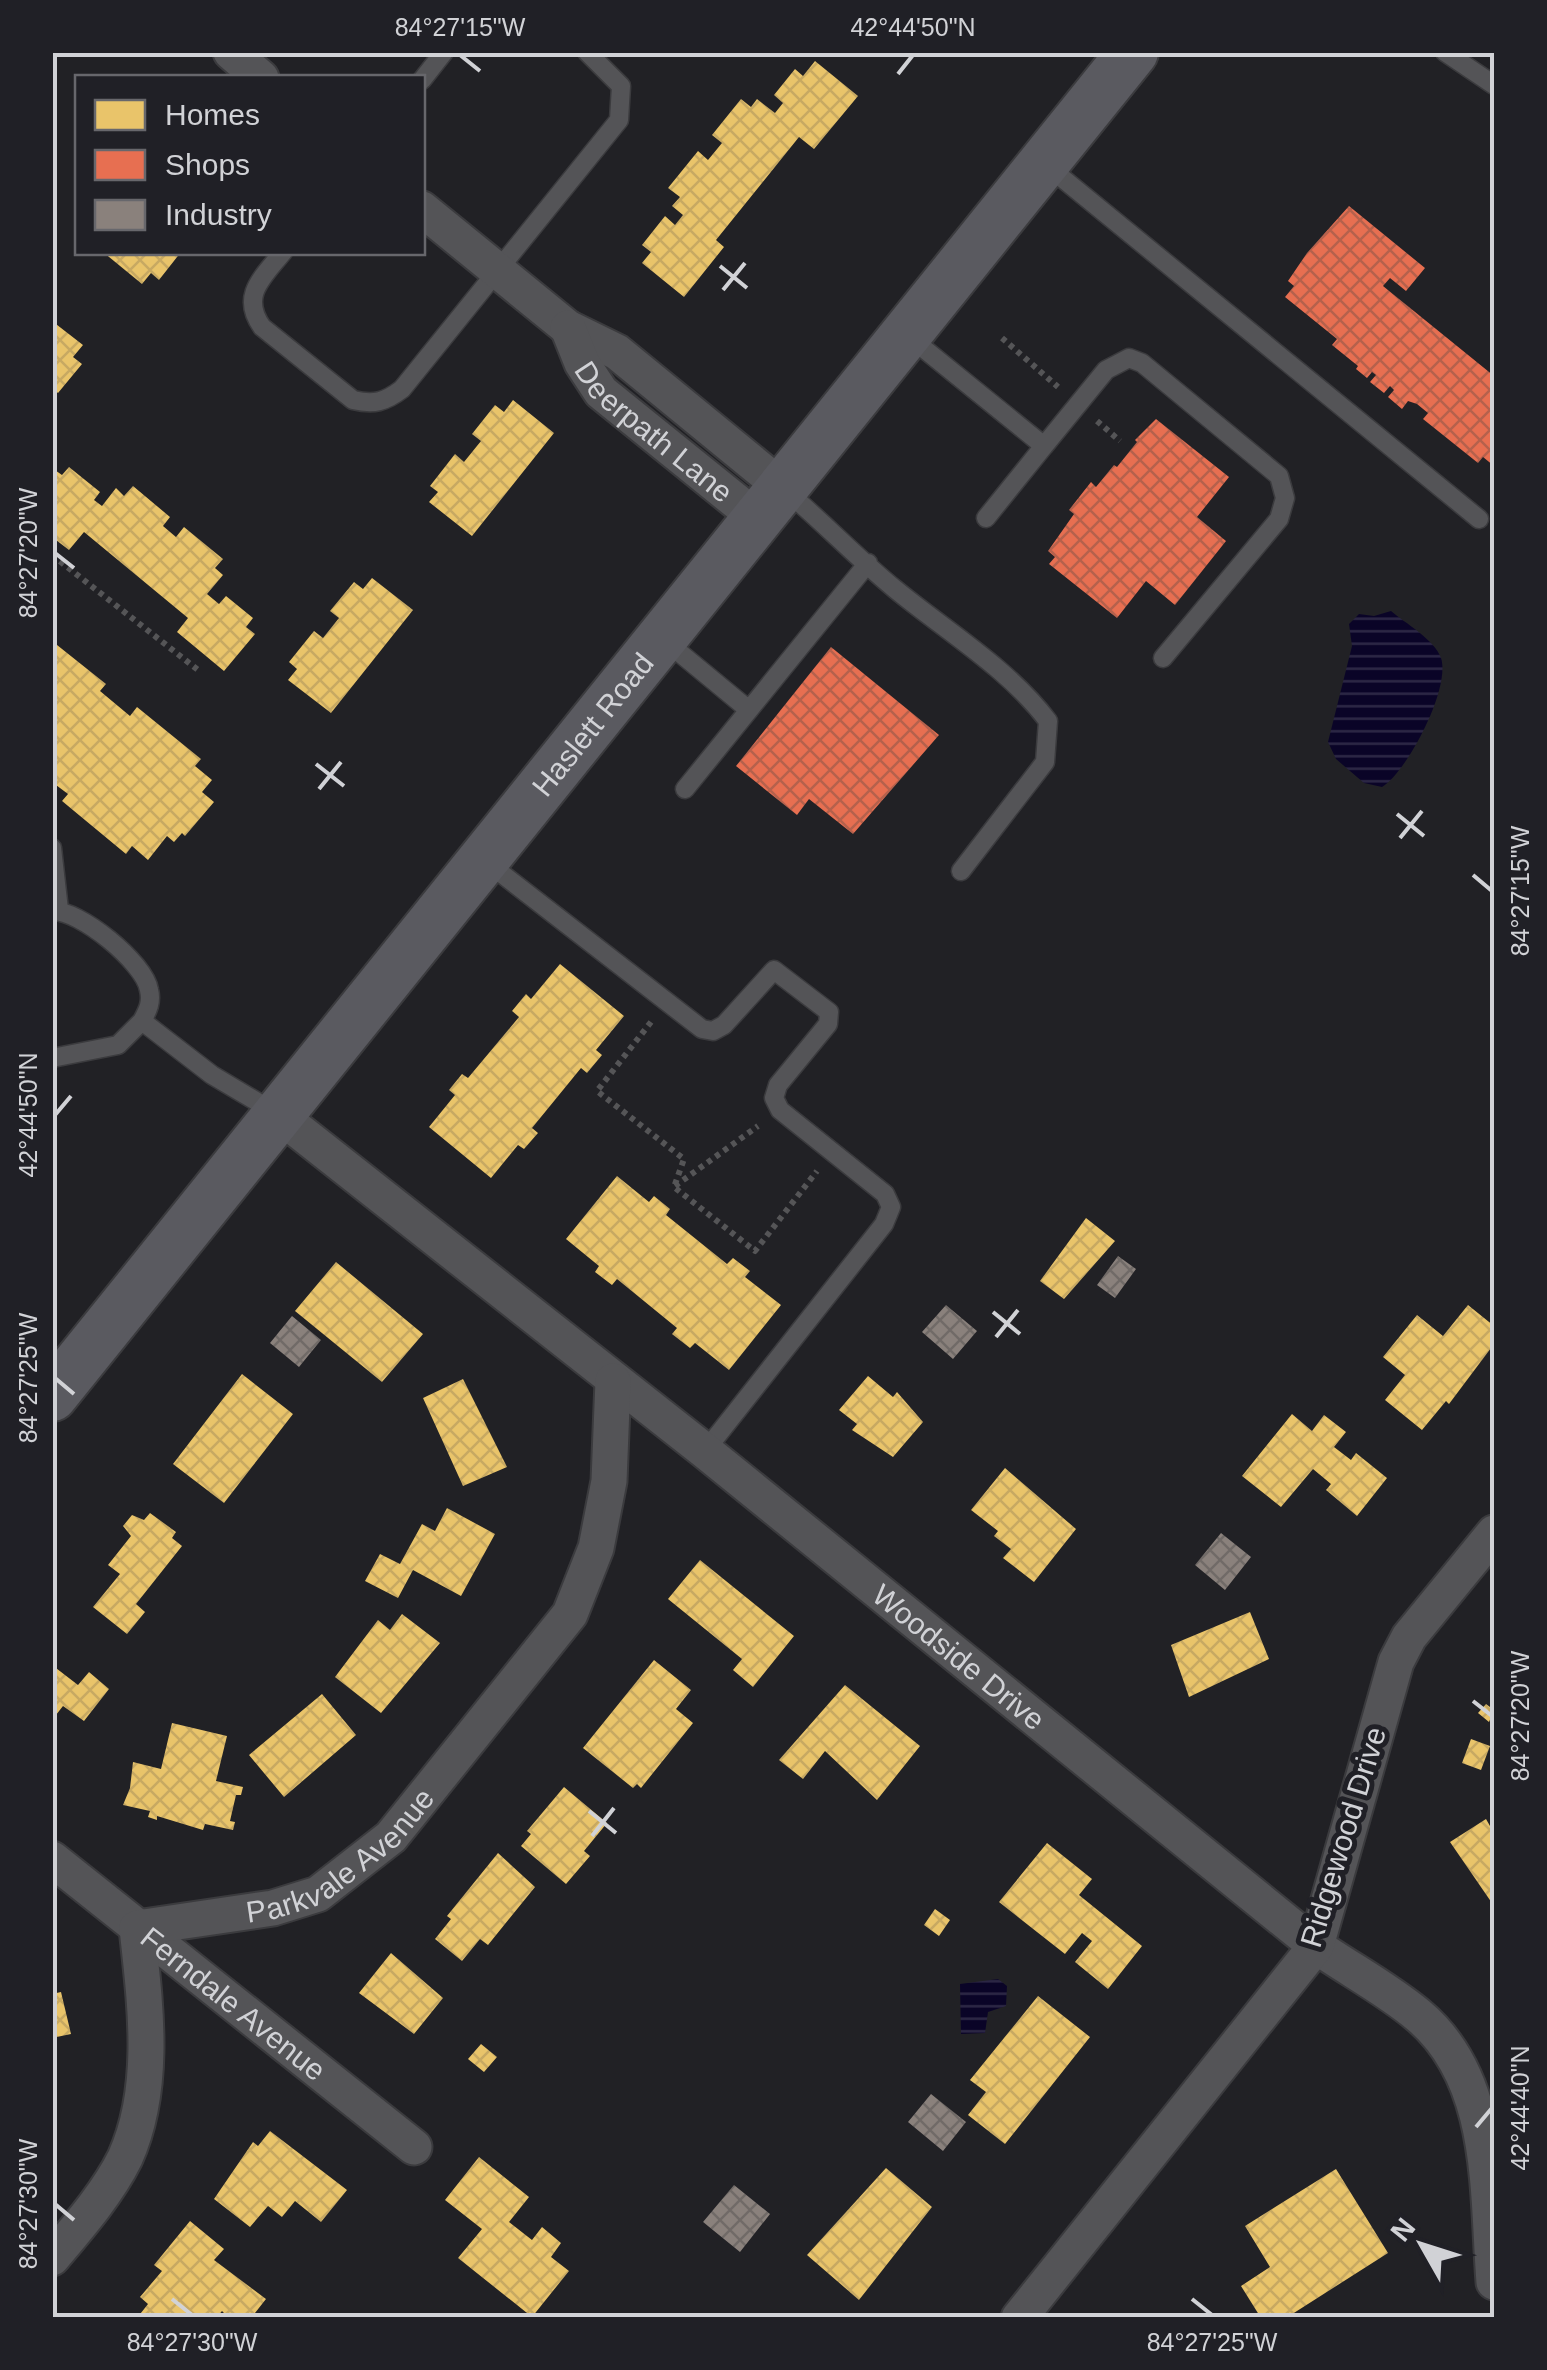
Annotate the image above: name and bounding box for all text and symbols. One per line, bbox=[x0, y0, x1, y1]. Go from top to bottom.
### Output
text: 84°27'15"W bbox=[395, 13, 526, 41]
text: 42°44'50"N bbox=[850, 13, 976, 41]
legend bbox=[75, 75, 425, 255]
text: Homes bbox=[165, 98, 260, 131]
text: Shops bbox=[165, 148, 250, 181]
text: Industry bbox=[165, 198, 272, 231]
street label: Deerpath Lane bbox=[569, 355, 740, 509]
text: 84°27'20"W bbox=[14, 487, 42, 618]
street label: Haslett Road bbox=[525, 646, 659, 802]
text: 84°27'15"W bbox=[1506, 825, 1534, 956]
text: 42°44'50"N bbox=[14, 1052, 42, 1178]
text: 84°27'25"W bbox=[14, 1312, 42, 1443]
street label: Woodside Drive bbox=[866, 1577, 1051, 1736]
text: 84°27'20"W bbox=[1506, 1650, 1534, 1781]
street label: Ridgewood Drive bbox=[1294, 1723, 1392, 1951]
street label: Parkvale Avenue bbox=[244, 1782, 440, 1928]
street label: Ferndale Avenue bbox=[135, 1920, 332, 2087]
text: 42°44'40"N bbox=[1506, 2045, 1534, 2171]
text: 84°27'30"W bbox=[14, 2138, 42, 2269]
north arrow bbox=[1372, 2195, 1472, 2295]
text: N bbox=[1385, 2212, 1421, 2247]
text: 84°27'30"W bbox=[127, 2328, 258, 2356]
text: 84°27'25"W bbox=[1147, 2328, 1278, 2356]

